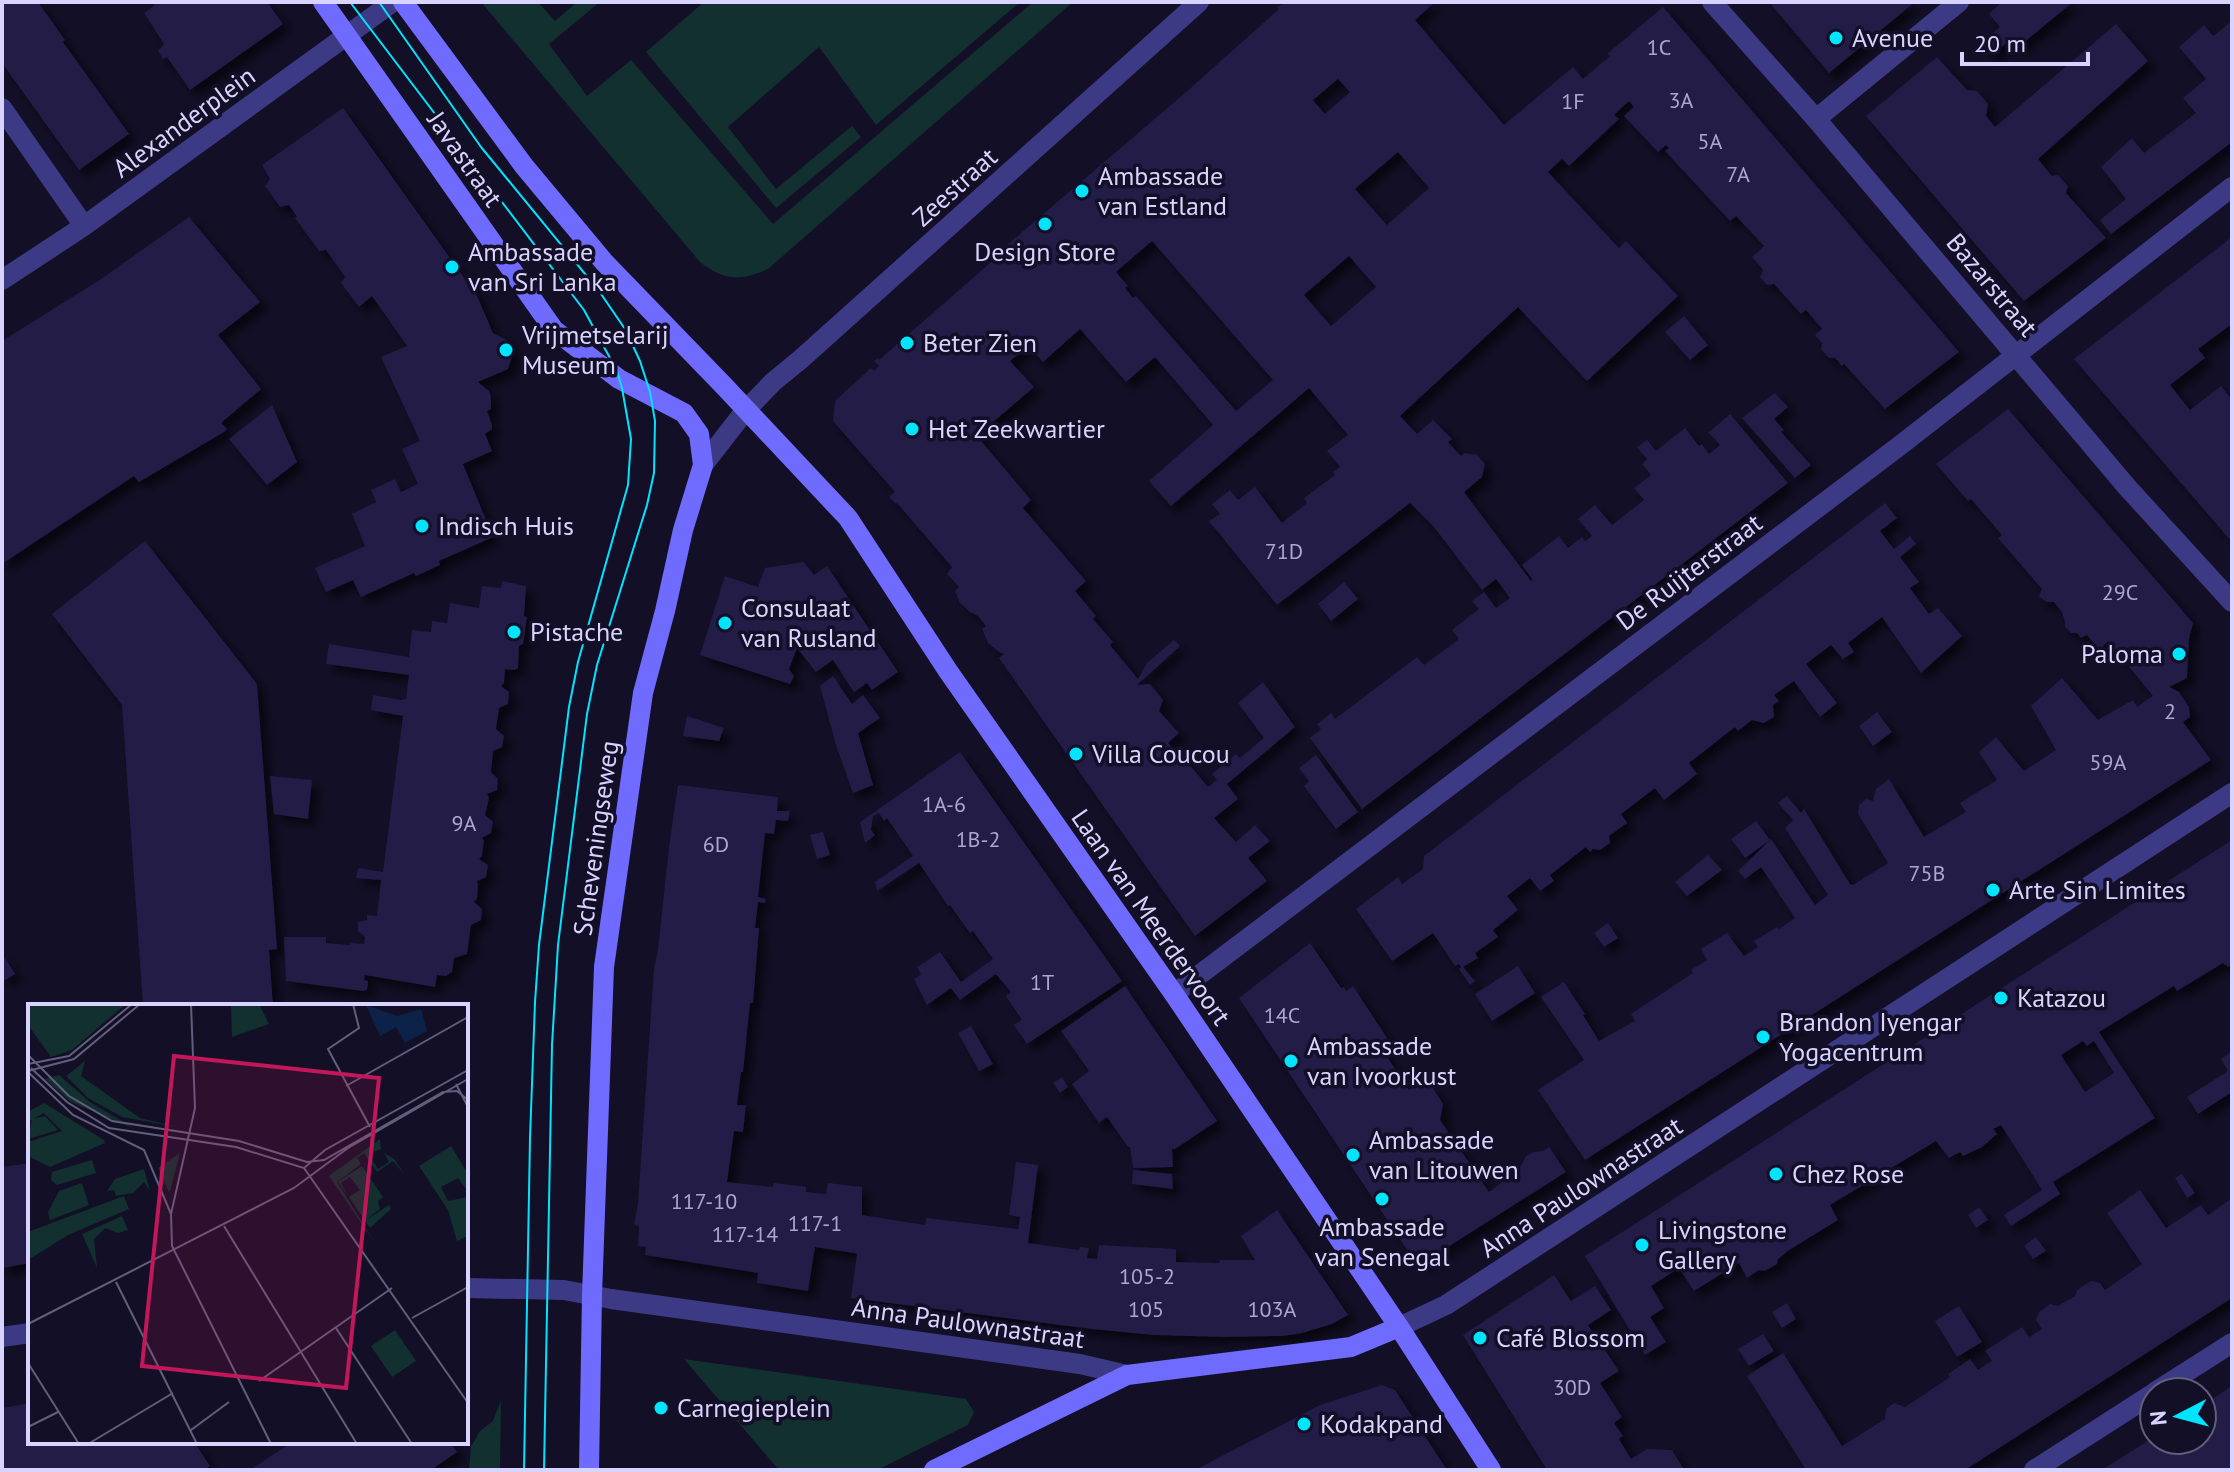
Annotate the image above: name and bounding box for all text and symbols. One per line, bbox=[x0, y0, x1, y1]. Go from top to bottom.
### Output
scale bar bbox=[1962, 16, 2088, 66]
place label: Avenue bbox=[1852, 21, 1933, 54]
text: 20 m bbox=[1974, 28, 2026, 59]
marker: Avenue bbox=[1827, 29, 1845, 47]
house number: 1C bbox=[1647, 33, 1671, 61]
street label: Alexanderplein bbox=[106, 59, 261, 184]
house number: 3A bbox=[1669, 86, 1694, 114]
house number: 1F bbox=[1561, 87, 1585, 115]
street label: Javastraat bbox=[420, 104, 510, 213]
house number: 5A bbox=[1698, 127, 1723, 155]
street label: Zeestraat bbox=[906, 140, 1004, 233]
place label: Ambassade van Estland bbox=[1098, 159, 1227, 222]
house number: 7A bbox=[1726, 160, 1750, 188]
marker: Ambassade van Estland bbox=[1073, 182, 1091, 200]
marker: Design Store bbox=[1036, 215, 1054, 233]
street label: Bazarstraat bbox=[1940, 226, 2045, 343]
place label: Ambassade van Sri Lanka bbox=[468, 235, 617, 298]
place label: Design Store bbox=[974, 235, 1116, 268]
marker: Ambassade van Sri Lanka bbox=[443, 258, 461, 276]
place label: Vrijmetselarij Museum bbox=[521, 318, 669, 381]
place label: Beter Zien bbox=[923, 326, 1037, 359]
marker: Beter Zien bbox=[898, 334, 916, 352]
marker: Vrijmetselarij Museum bbox=[497, 341, 515, 359]
place label: Het Zeekwartier bbox=[928, 412, 1105, 445]
marker: Het Zeekwartier bbox=[903, 420, 921, 438]
street label: De Ruijterstraat bbox=[1609, 506, 1768, 637]
place label: Indisch Huis bbox=[438, 509, 574, 542]
marker: Indisch Huis bbox=[413, 517, 431, 535]
house number: 71D bbox=[1265, 537, 1303, 565]
house number: 29C bbox=[2102, 578, 2138, 606]
place label: Consulaat van Rusland bbox=[741, 591, 876, 654]
marker: Consulaat van Rusland bbox=[716, 614, 734, 632]
place label: Pistache bbox=[530, 615, 623, 648]
marker: Pistache bbox=[505, 623, 523, 641]
place label: Paloma bbox=[2081, 637, 2163, 670]
marker: Paloma bbox=[2170, 645, 2188, 663]
house number: 2 bbox=[2164, 697, 2176, 725]
place label: Villa Coucou bbox=[1091, 737, 1230, 770]
street label: Scheveningseweg bbox=[565, 738, 626, 938]
marker: Villa Coucou bbox=[1067, 745, 1085, 763]
house number: 59A bbox=[2090, 748, 2127, 776]
house number: 1A-6 bbox=[922, 790, 966, 818]
street label: Laan van Meerdervoort bbox=[1064, 802, 1239, 1031]
house number: 9A bbox=[452, 809, 477, 837]
house number: 1B-2 bbox=[956, 825, 1000, 853]
house number: 6D bbox=[703, 830, 729, 858]
house number: 75B bbox=[1909, 859, 1945, 887]
place label: Arte Sin Limites bbox=[2009, 873, 2186, 906]
marker: Arte Sin Limites bbox=[1984, 881, 2002, 899]
house number: 1T bbox=[1030, 968, 1054, 996]
place label: Katazou bbox=[2017, 981, 2106, 1014]
marker: Katazou bbox=[1992, 989, 2010, 1007]
house number: 14C bbox=[1264, 1001, 1300, 1029]
inset map bbox=[28, 1004, 468, 1444]
place label: Brandon Iyengar Yogacentrum bbox=[1779, 1005, 1962, 1068]
marker: Brandon Iyengar Yogacentrum bbox=[1754, 1028, 1772, 1046]
place label: Ambassade van Ivoorkust bbox=[1307, 1029, 1457, 1092]
marker: Ambassade van Ivoorkust bbox=[1282, 1052, 1300, 1070]
street label: Anna Paulownastraat bbox=[1473, 1109, 1688, 1264]
place label: Ambassade van Litouwen bbox=[1369, 1123, 1519, 1186]
marker: Ambassade van Litouwen bbox=[1344, 1146, 1362, 1164]
place label: Chez Rose bbox=[1792, 1157, 1904, 1190]
marker: Chez Rose bbox=[1767, 1165, 1785, 1183]
house number: 117-10 bbox=[671, 1187, 737, 1215]
marker: Ambassade van Senegal bbox=[1373, 1190, 1391, 1208]
house number: 117-1 bbox=[788, 1209, 842, 1237]
place label: Ambassade van Senegal bbox=[1314, 1210, 1450, 1273]
place label: Livingstone Gallery bbox=[1658, 1213, 1787, 1276]
house number: 117-14 bbox=[712, 1220, 778, 1248]
marker: Livingstone Gallery bbox=[1633, 1236, 1651, 1254]
house number: 105-2 bbox=[1119, 1262, 1175, 1290]
street label: Anna Paulownastraat bbox=[850, 1290, 1087, 1355]
house number: 105 bbox=[1128, 1295, 1164, 1323]
house number: 103A bbox=[1248, 1295, 1297, 1323]
place label: Café Blossom bbox=[1496, 1321, 1645, 1354]
marker: Café Blossom bbox=[1471, 1329, 1489, 1347]
house number: 30D bbox=[1553, 1373, 1591, 1401]
north arrow bbox=[2138, 1376, 2218, 1456]
place label: Carnegieplein bbox=[677, 1391, 830, 1424]
marker: Carnegieplein bbox=[652, 1399, 670, 1417]
place label: Kodakpand bbox=[1320, 1407, 1443, 1440]
text: N bbox=[2143, 1409, 2173, 1427]
marker: Kodakpand bbox=[1295, 1415, 1313, 1433]

